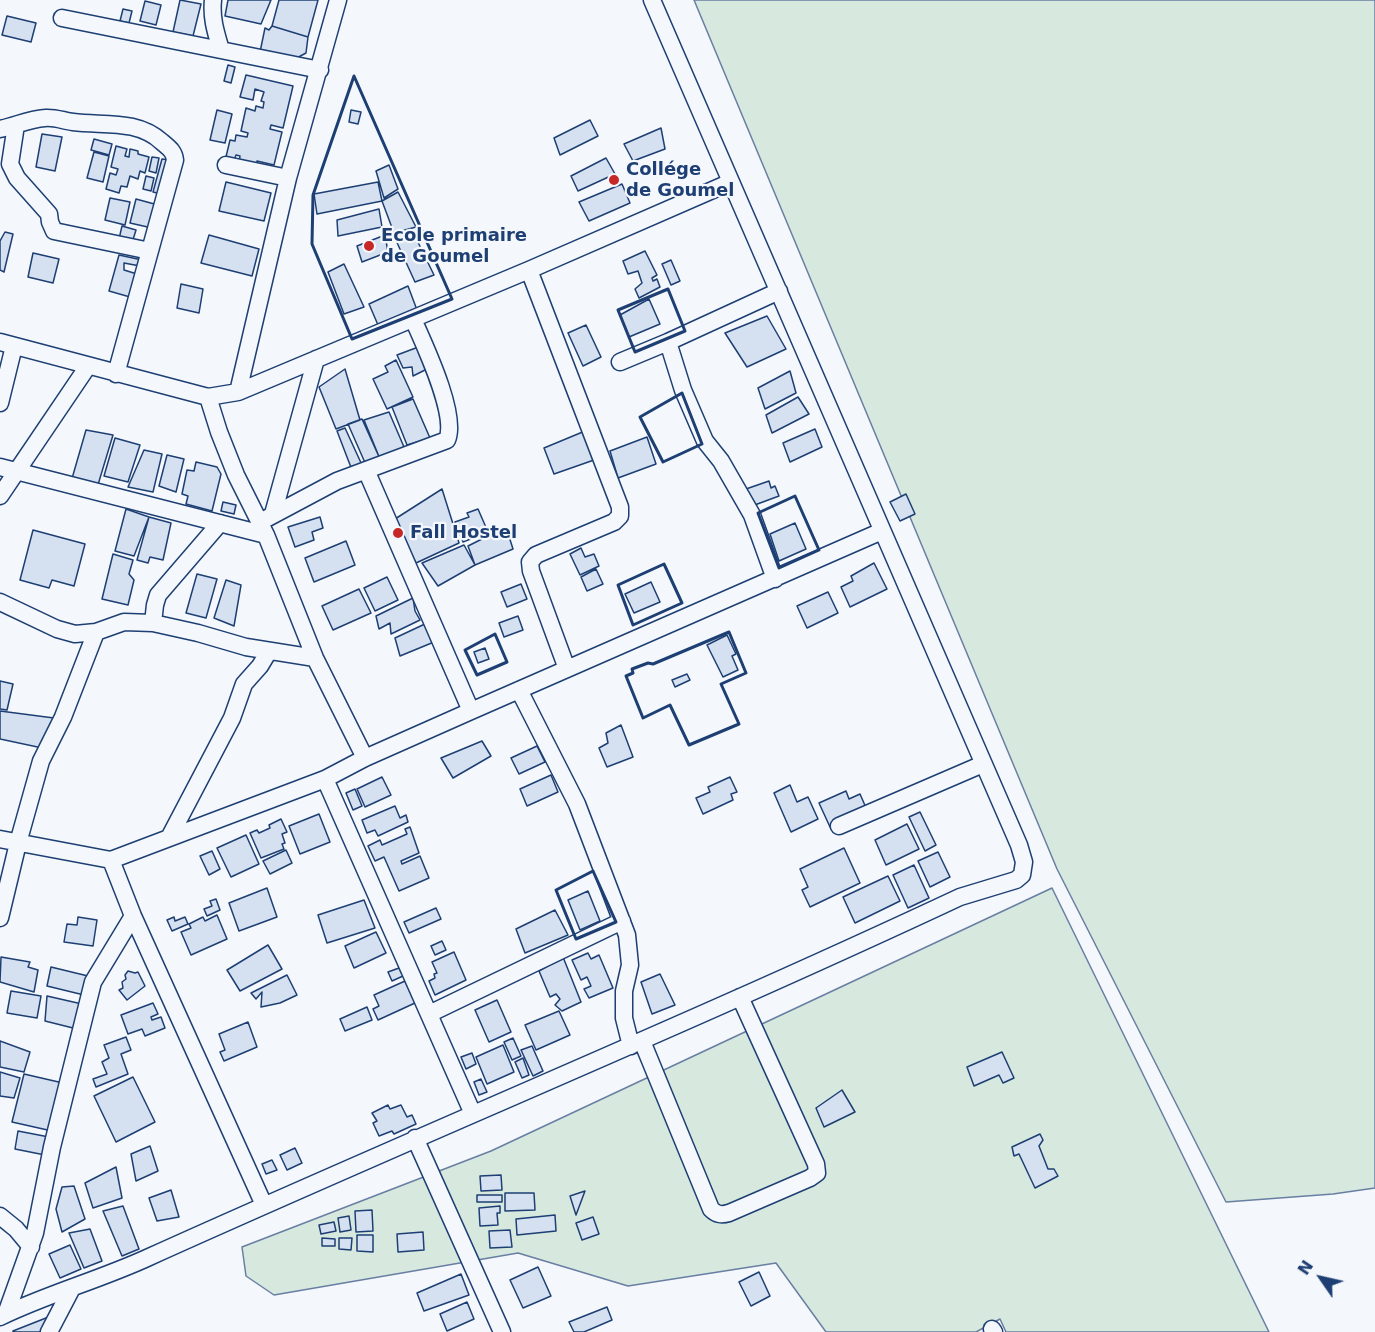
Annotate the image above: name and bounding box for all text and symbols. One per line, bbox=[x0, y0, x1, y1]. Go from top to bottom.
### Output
place label: Collége de Goumel bbox=[626, 159, 734, 201]
marker: Collége de Goumel bbox=[607, 173, 621, 187]
place label: Ecole primaire de Goumel bbox=[381, 225, 527, 268]
marker: Ecole primaire de Goumel bbox=[362, 239, 376, 253]
place label: Fall Hostel bbox=[410, 522, 517, 544]
marker: Fall Hostel bbox=[391, 526, 405, 540]
north arrow bbox=[1291, 1248, 1351, 1308]
text: N bbox=[1294, 1257, 1317, 1279]

